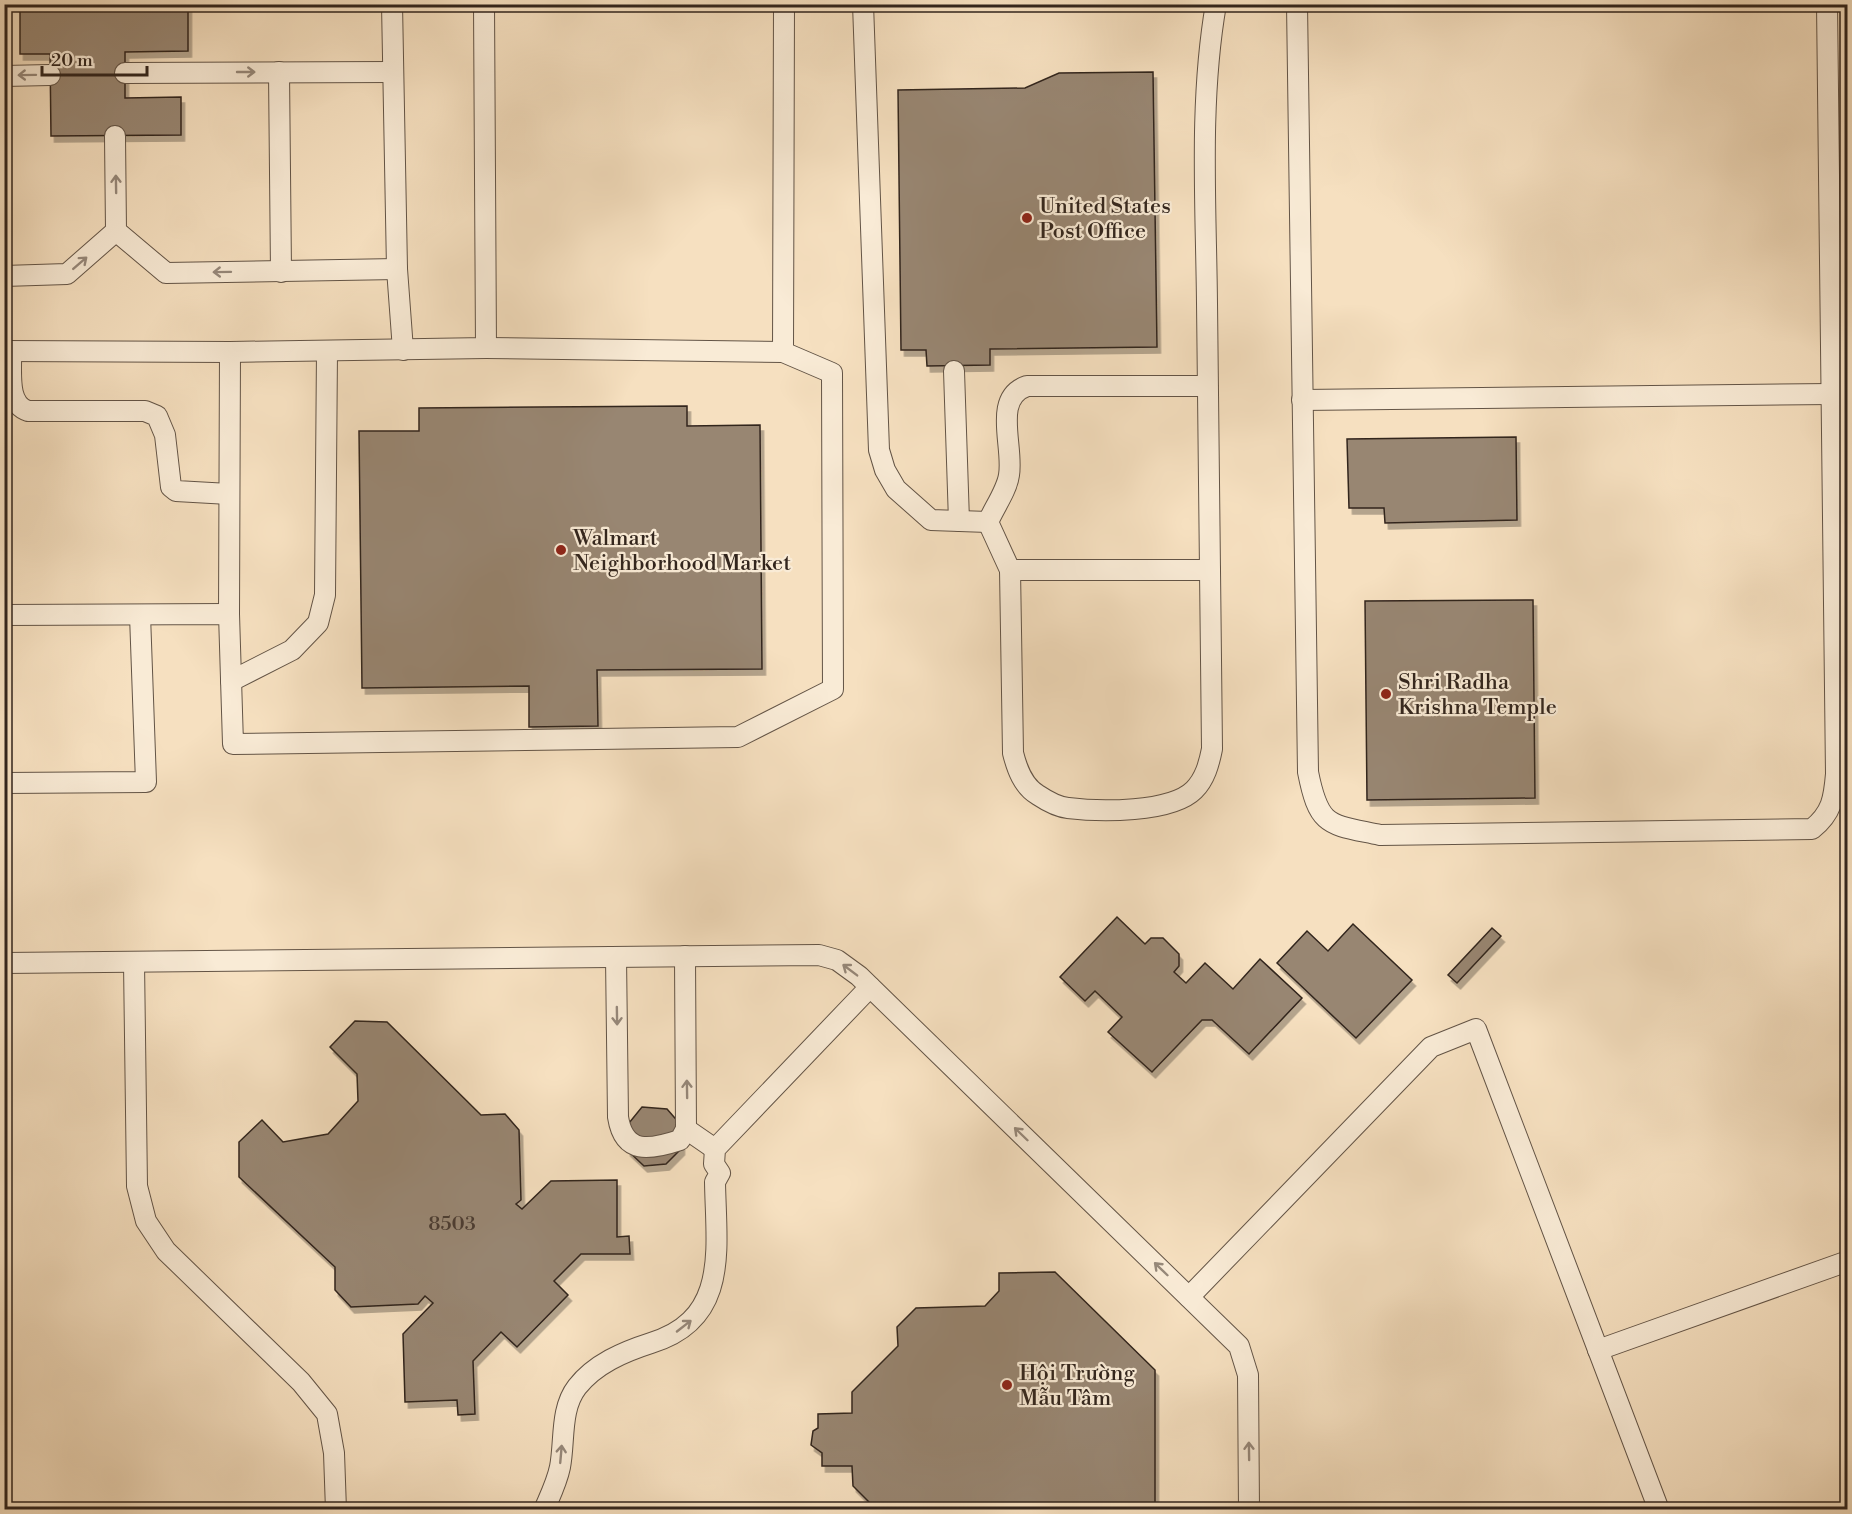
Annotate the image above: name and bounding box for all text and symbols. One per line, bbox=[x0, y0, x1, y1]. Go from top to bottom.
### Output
scale bar bbox=[42, 39, 147, 77]
text: 20 m bbox=[51, 49, 93, 72]
one-way arrow bbox=[236, 67, 256, 78]
one-way arrow bbox=[18, 69, 38, 81]
one-way arrow bbox=[110, 174, 122, 194]
place label: United States Post Office bbox=[1039, 193, 1171, 245]
marker: United States Post Office bbox=[1020, 211, 1034, 225]
one-way arrow bbox=[72, 256, 87, 270]
one-way arrow bbox=[213, 267, 233, 278]
place label: Walmart Neighborhood Market bbox=[572, 525, 791, 577]
marker: Walmart Neighborhood Market bbox=[554, 543, 568, 557]
place label: Shri Radha Krishna Temple bbox=[1398, 669, 1557, 721]
marker: Shri Radha Krishna Temple bbox=[1379, 687, 1393, 701]
one-way arrow bbox=[842, 963, 858, 976]
one-way arrow bbox=[611, 1005, 623, 1025]
one-way arrow bbox=[682, 1079, 693, 1099]
one-way arrow bbox=[1013, 1127, 1028, 1141]
house number: 8503 bbox=[428, 1212, 476, 1237]
one-way arrow bbox=[1153, 1262, 1168, 1277]
one-way arrow bbox=[676, 1320, 692, 1333]
place label: Hội Trường Mẫu Tâm bbox=[1019, 1360, 1135, 1412]
marker: Hội Trường Mẫu Tâm bbox=[1000, 1378, 1014, 1392]
one-way arrow bbox=[1243, 1442, 1255, 1462]
one-way arrow bbox=[556, 1445, 567, 1465]

